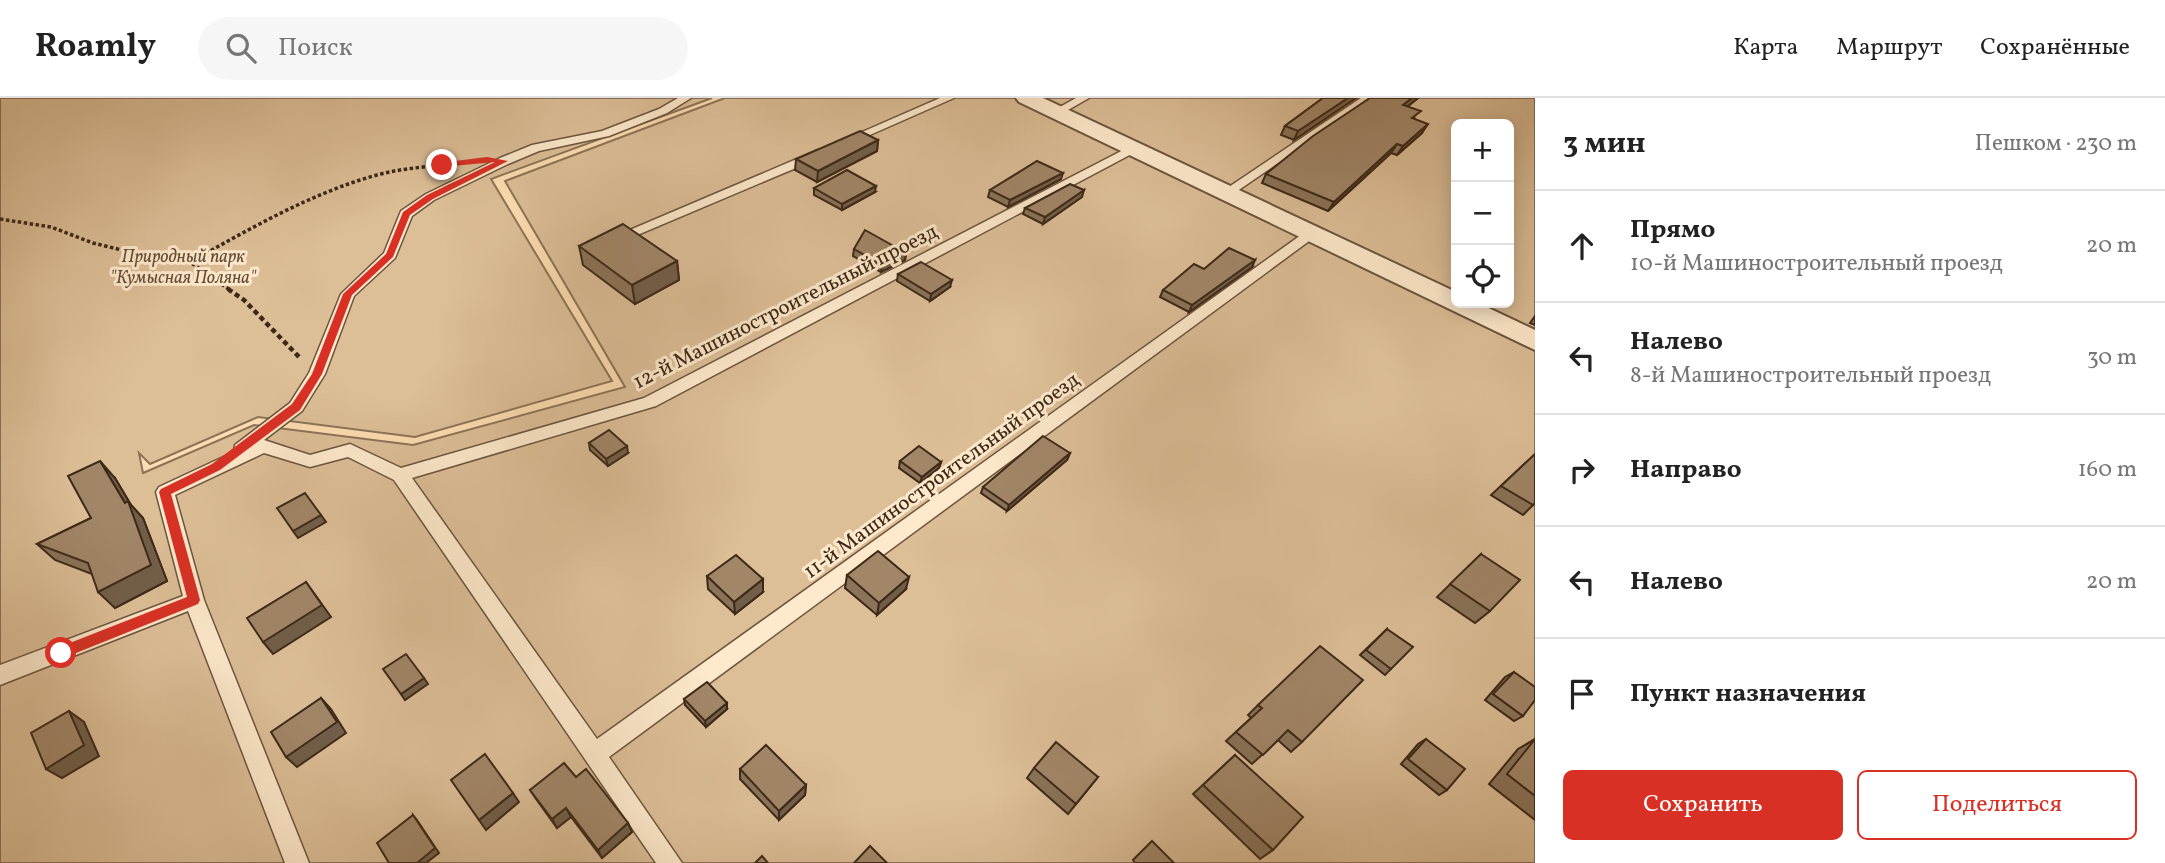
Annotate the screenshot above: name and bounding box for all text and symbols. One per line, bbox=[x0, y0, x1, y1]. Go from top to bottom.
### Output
search box bbox=[198, 17, 688, 80]
text: Roamly bbox=[35, 25, 156, 71]
icon: search bbox=[222, 29, 260, 67]
text: Поиск bbox=[278, 30, 353, 66]
text: Карта bbox=[1733, 31, 1798, 65]
text: Маршрут bbox=[1836, 31, 1942, 65]
text: Сохранённые bbox=[1980, 31, 2130, 65]
map controls bbox=[1451, 119, 1514, 308]
button: + bbox=[1451, 119, 1514, 182]
text: 3 мин bbox=[1563, 123, 1646, 165]
text: Пешком · 230 m bbox=[1975, 128, 2137, 160]
route end bbox=[426, 149, 457, 180]
button: − bbox=[1451, 182, 1514, 245]
text: Прямо bbox=[1630, 212, 1715, 248]
street label: 12-й Машиностроительный проезд bbox=[628, 218, 943, 397]
icon: ahead bbox=[1563, 227, 1601, 265]
text: 20 m bbox=[2086, 230, 2137, 262]
park label: Природный парк "Кумысная Поляна" bbox=[110, 245, 257, 291]
button: locate bbox=[1451, 245, 1514, 308]
text: 10-й Машиностроительный проезд bbox=[1630, 248, 2003, 280]
text: Налево bbox=[1630, 324, 1723, 360]
icon: left bbox=[1563, 339, 1601, 377]
text: 30 m bbox=[2087, 342, 2137, 374]
text: 8-й Машиностроительный проезд bbox=[1630, 360, 1991, 392]
street label: 11-й Машиностроительный проезд bbox=[798, 366, 1086, 586]
icon: right bbox=[1563, 451, 1601, 489]
text: Направо bbox=[1630, 452, 1742, 488]
text: 160 m bbox=[2078, 454, 2137, 486]
icon: left bbox=[1563, 563, 1601, 601]
text: Налево bbox=[1630, 564, 1723, 600]
text: 20 m bbox=[2086, 566, 2137, 598]
route start bbox=[45, 637, 76, 668]
icon: arrive bbox=[1563, 675, 1601, 713]
text: Пункт назначения bbox=[1630, 676, 1866, 712]
button: Сохранить bbox=[1563, 770, 1843, 840]
button: Поделиться bbox=[1857, 770, 2137, 840]

